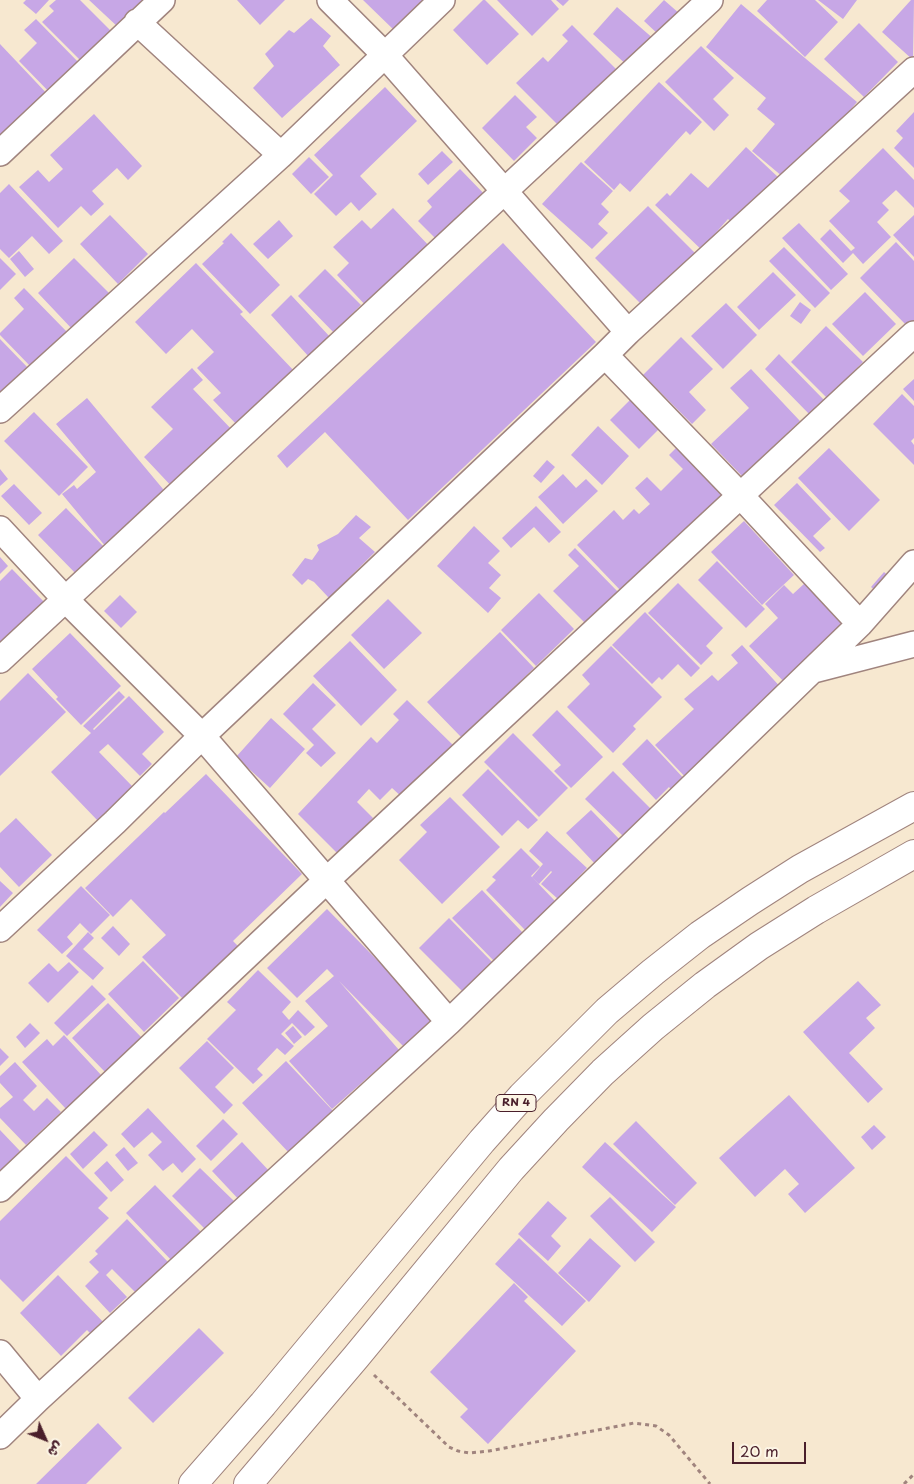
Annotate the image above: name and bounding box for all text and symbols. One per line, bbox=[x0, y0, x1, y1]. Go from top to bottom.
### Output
road number: RN 4 bbox=[496, 1094, 536, 1112]
north arrow bbox=[20, 1414, 70, 1464]
scale bar bbox=[734, 1432, 808, 1464]
text: ش bbox=[43, 1437, 69, 1463]
text: 20 m bbox=[740, 1439, 779, 1462]

